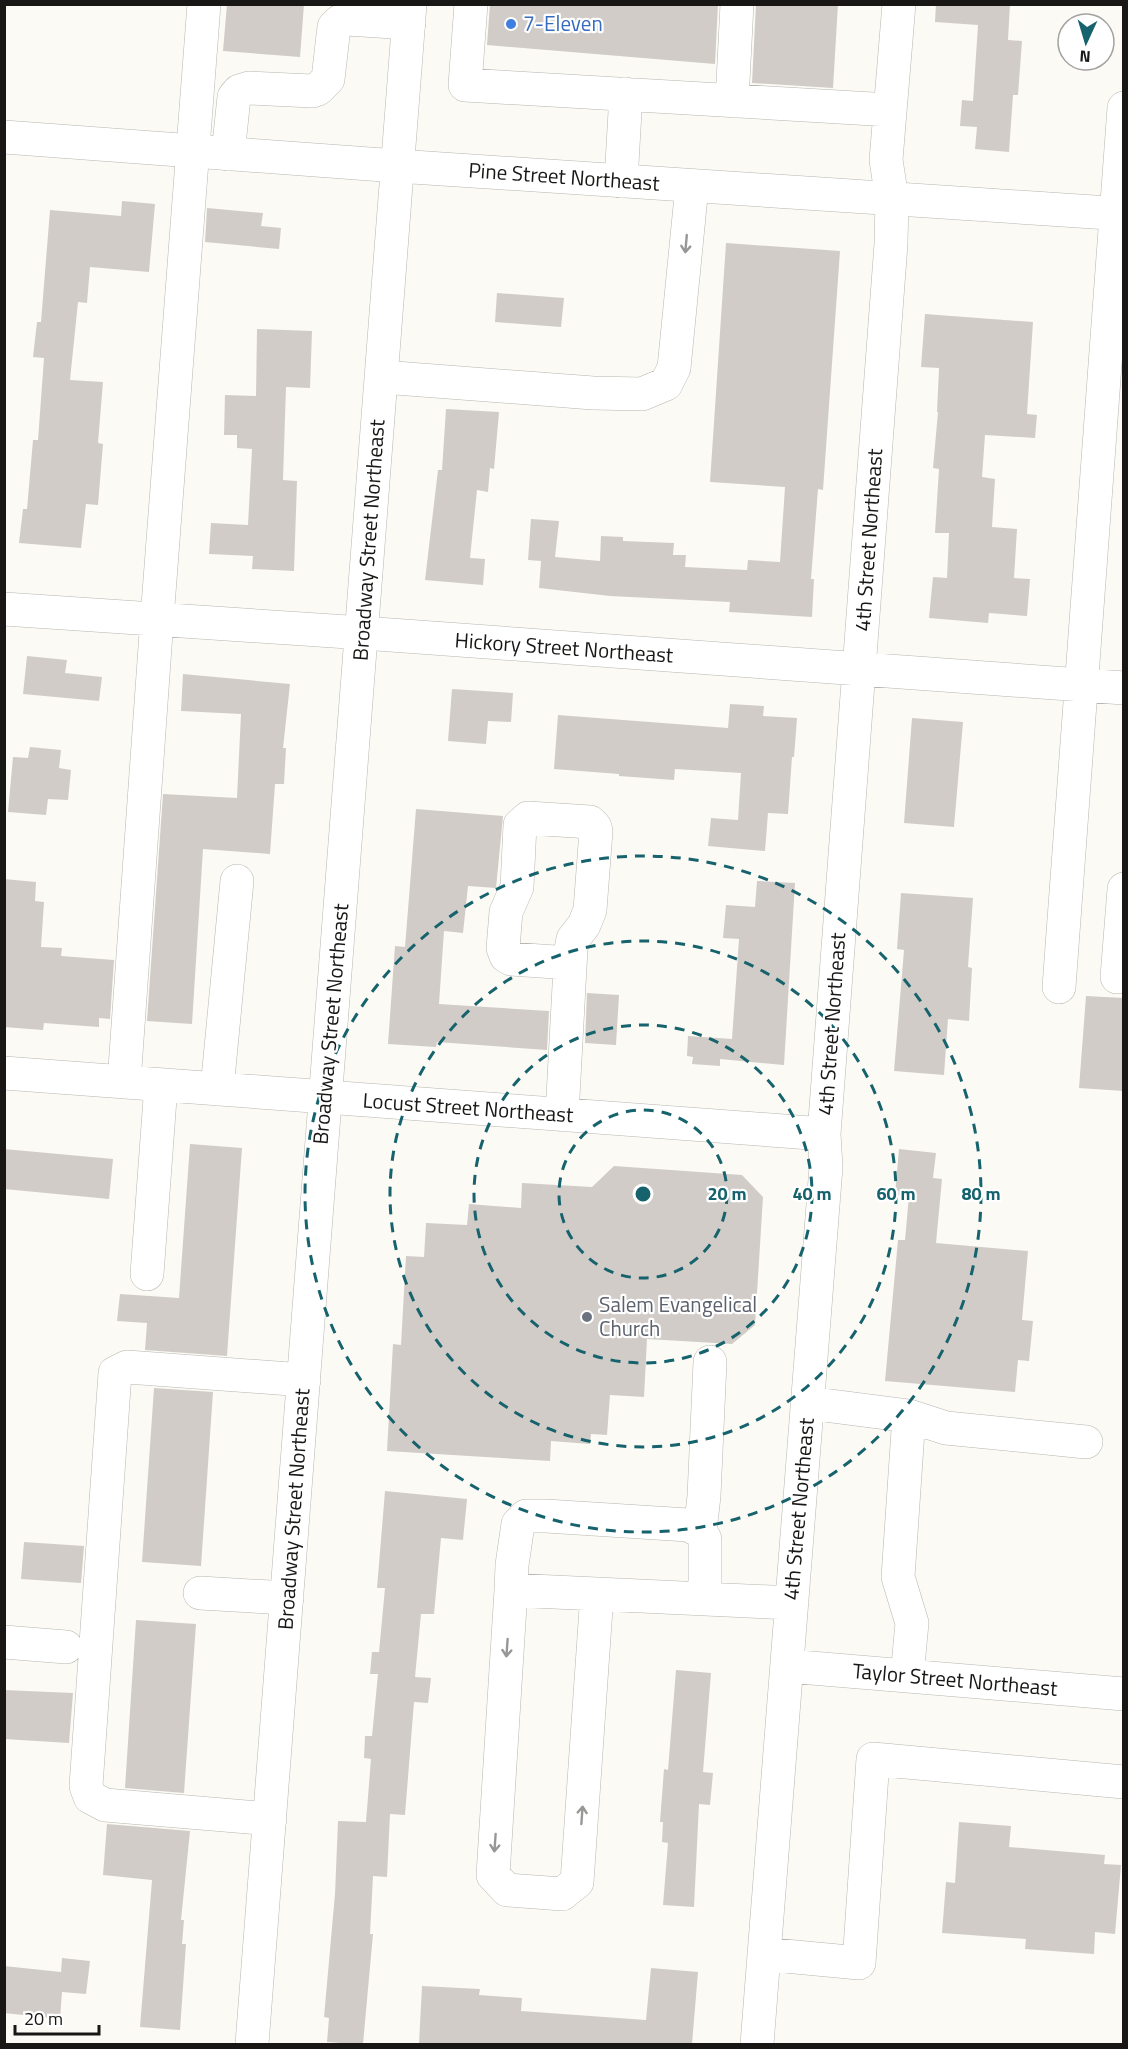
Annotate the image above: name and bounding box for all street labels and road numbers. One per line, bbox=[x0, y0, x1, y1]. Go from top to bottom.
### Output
street label: Pine Street Northeast bbox=[467, 153, 661, 199]
street label: Broadway Street Northeast bbox=[344, 418, 392, 662]
street label: 4th Street Northeast bbox=[846, 447, 890, 632]
street label: Hickory Street Northeast bbox=[454, 623, 675, 671]
street label: Broadway Street Northeast bbox=[304, 901, 357, 1146]
street label: 4th Street Northeast bbox=[809, 931, 853, 1116]
street label: Locust Street Northeast bbox=[362, 1084, 575, 1130]
street label: Broadway Street Northeast bbox=[269, 1387, 317, 1631]
street label: 4th Street Northeast bbox=[774, 1416, 822, 1602]
street label: Taylor Street Northeast bbox=[851, 1654, 1060, 1704]

